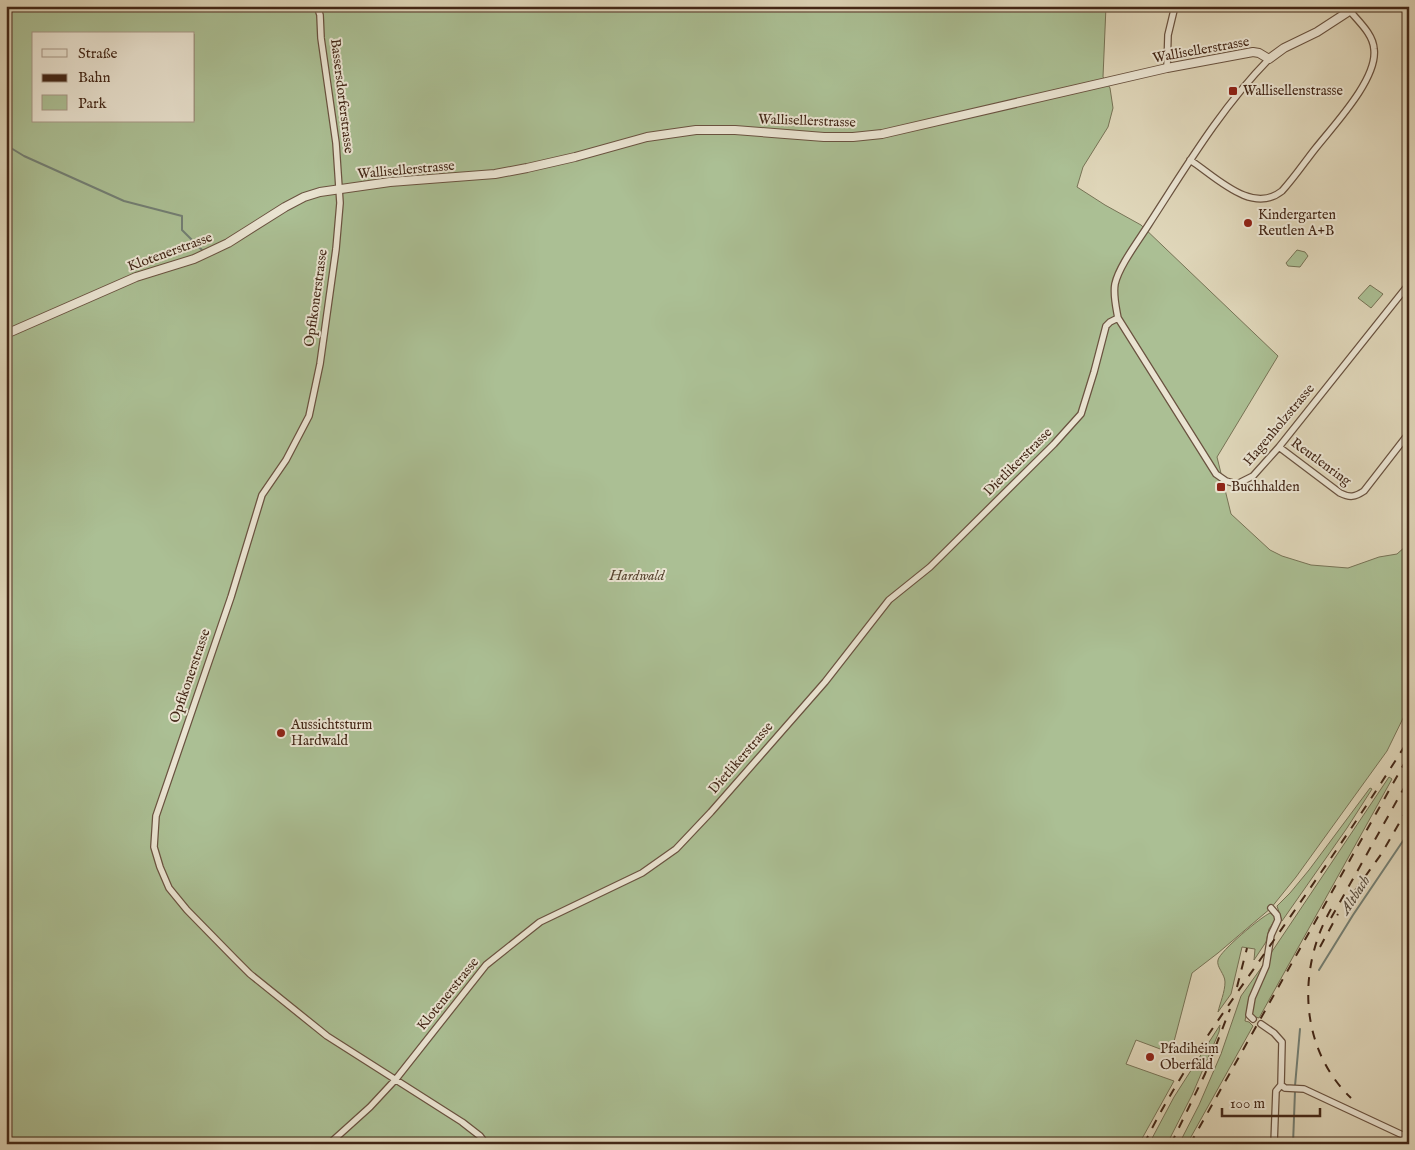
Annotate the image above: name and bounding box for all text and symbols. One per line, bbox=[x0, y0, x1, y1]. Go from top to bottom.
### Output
legend bbox=[32, 32, 195, 122]
street label: Wallisellerstrasse bbox=[1151, 33, 1251, 67]
street label: Bassersdorferstrasse bbox=[326, 38, 358, 155]
text: Straße bbox=[78, 44, 118, 63]
text: Bahn bbox=[78, 68, 110, 87]
place label: Wallisellenstrasse bbox=[1243, 82, 1344, 100]
marker: Wallisellenstrasse bbox=[1227, 85, 1239, 97]
text: Park bbox=[78, 94, 108, 113]
street label: Wallisellerstrasse bbox=[758, 110, 857, 132]
street label: Wallisellerstrasse bbox=[357, 157, 456, 183]
place label: Kindergarten Reutlen A+B bbox=[1258, 206, 1336, 240]
marker: Kindergarten Reutlen A+B bbox=[1242, 217, 1254, 229]
street label: Klotenerstrasse bbox=[125, 228, 215, 276]
street label: Opfikonerstrasse bbox=[300, 247, 332, 348]
street label: Hagenholzstrasse bbox=[1239, 380, 1319, 470]
street label: Dietlikerstrasse bbox=[980, 423, 1057, 500]
street label: Reutlenring bbox=[1287, 434, 1355, 490]
place label: Buchhalden bbox=[1231, 478, 1300, 496]
marker: Buchhalden bbox=[1215, 481, 1227, 493]
park label: Hardwald bbox=[609, 567, 666, 585]
street label: Opfikonerstrasse bbox=[165, 626, 215, 725]
place label: Aussichtsturm Hardwald bbox=[290, 716, 373, 750]
street label: Dietlikerstrasse bbox=[705, 718, 778, 798]
marker: Aussichtsturm Hardwald bbox=[275, 727, 287, 739]
water label: Altbach bbox=[1334, 872, 1375, 920]
street label: Klotenerstrasse bbox=[413, 953, 483, 1034]
place label: Pfadiheim Oberfäld bbox=[1160, 1040, 1219, 1074]
marker: Pfadiheim Oberfäld bbox=[1144, 1051, 1156, 1063]
scale bar bbox=[1222, 1085, 1320, 1117]
text: 100 m bbox=[1230, 1094, 1266, 1113]

